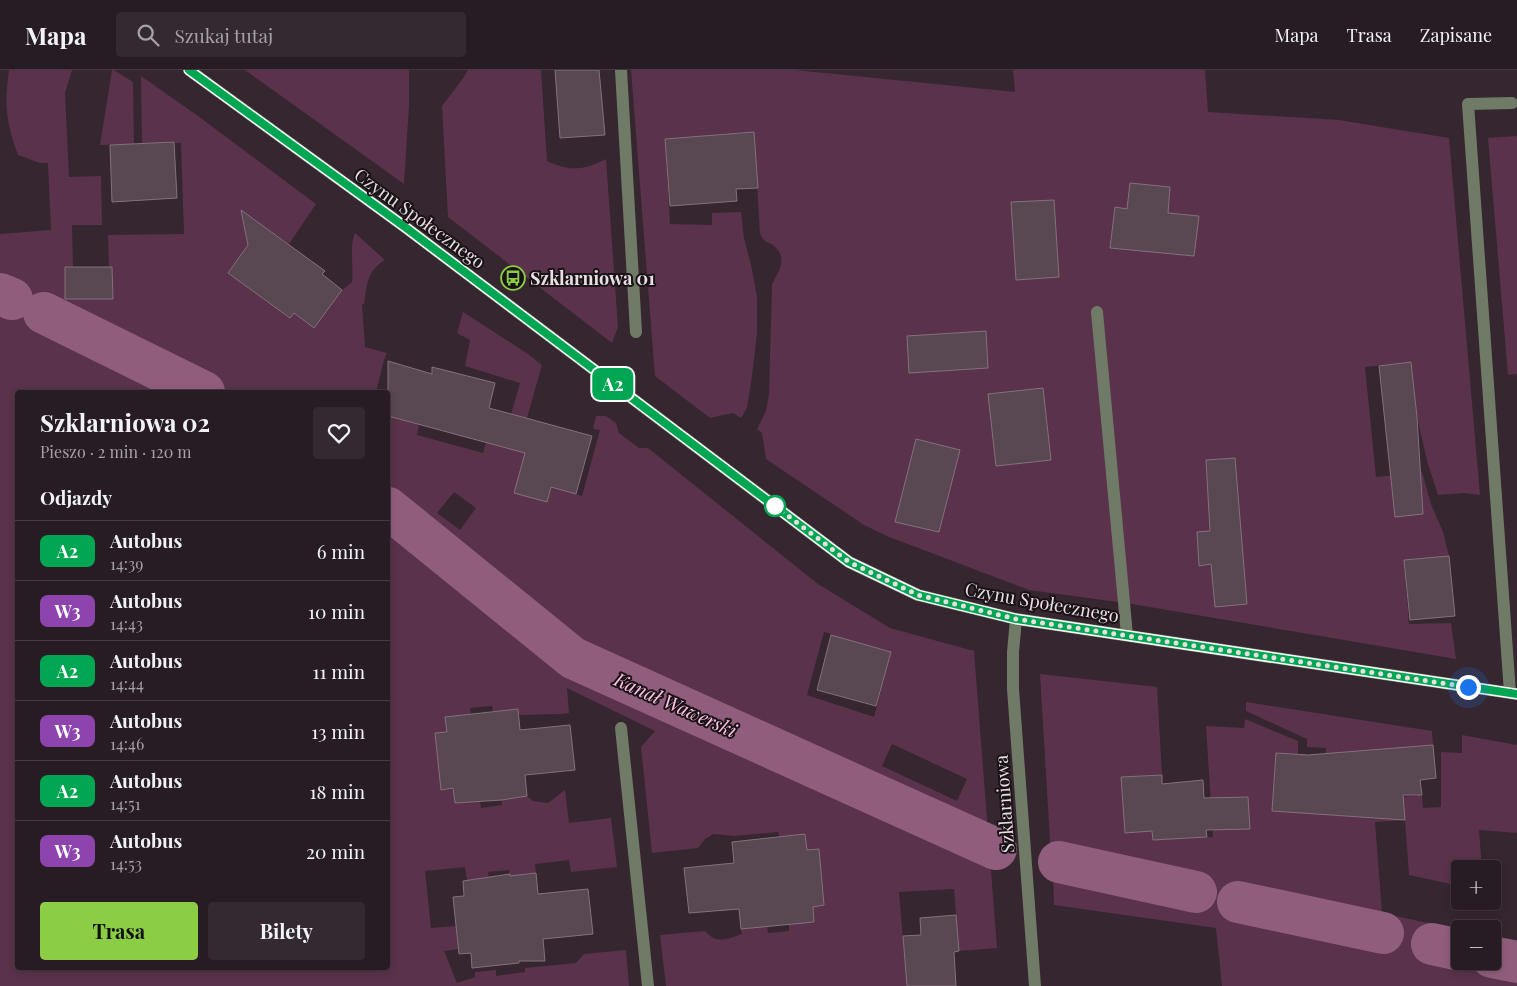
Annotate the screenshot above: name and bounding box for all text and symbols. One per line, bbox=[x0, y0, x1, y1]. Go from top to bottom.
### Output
search box bbox=[116, 12, 466, 57]
text: Mapa bbox=[25, 19, 86, 51]
icon: search bbox=[134, 21, 162, 49]
text: Szukaj tutaj bbox=[174, 22, 273, 48]
text: Mapa bbox=[1275, 23, 1319, 47]
text: Trasa bbox=[1347, 23, 1392, 47]
text: Zapisane bbox=[1420, 23, 1492, 47]
street label: Czynu Społecznego bbox=[350, 162, 490, 274]
bus stop icon: Szklarniowa 01 bbox=[500, 265, 526, 291]
place label: Szklarniowa 01 bbox=[530, 266, 655, 290]
line badge: A2 bbox=[590, 368, 636, 400]
text: A2 bbox=[602, 372, 624, 396]
text: Szklarniowa 02 bbox=[40, 406, 210, 438]
button: heart bbox=[313, 407, 365, 459]
text: Pieszo · 2 min · 120 m bbox=[40, 441, 192, 462]
text: Odjazdy bbox=[40, 484, 112, 510]
unlabelled marker bbox=[764, 495, 786, 517]
text: Autobus bbox=[110, 527, 182, 553]
text: 6 min bbox=[317, 538, 365, 564]
text: A2 bbox=[57, 539, 78, 563]
text: 14:39 bbox=[110, 553, 143, 574]
street label: Czynu Społecznego bbox=[963, 577, 1121, 627]
text: Autobus bbox=[110, 587, 182, 613]
text: 10 min bbox=[308, 598, 365, 624]
text: W3 bbox=[54, 599, 81, 623]
text: 14:43 bbox=[110, 613, 143, 634]
text: Autobus bbox=[110, 647, 182, 673]
text: 11 min bbox=[312, 658, 365, 684]
text: A2 bbox=[57, 659, 78, 683]
water label: Kanał Wawerski bbox=[610, 665, 742, 743]
text: 14:44 bbox=[110, 673, 144, 694]
your location bbox=[1456, 675, 1481, 700]
text: Autobus bbox=[110, 707, 182, 733]
text: 13 min bbox=[311, 718, 365, 744]
text: W3 bbox=[54, 719, 81, 743]
text: 14:46 bbox=[110, 733, 144, 754]
street label: Szklarniowa bbox=[989, 754, 1019, 854]
text: Autobus bbox=[110, 767, 182, 793]
text: 18 min bbox=[310, 778, 365, 804]
text: A2 bbox=[57, 779, 78, 803]
text: 14:51 bbox=[110, 793, 141, 814]
text: Autobus bbox=[110, 827, 182, 853]
text: 20 min bbox=[306, 838, 365, 864]
text: W3 bbox=[54, 839, 81, 863]
text: 14:53 bbox=[110, 853, 142, 874]
map controls bbox=[1451, 860, 1501, 970]
button: + bbox=[1451, 860, 1501, 910]
button: Trasa bbox=[40, 902, 198, 960]
button: Bilety bbox=[208, 902, 365, 960]
button: − bbox=[1451, 920, 1501, 970]

